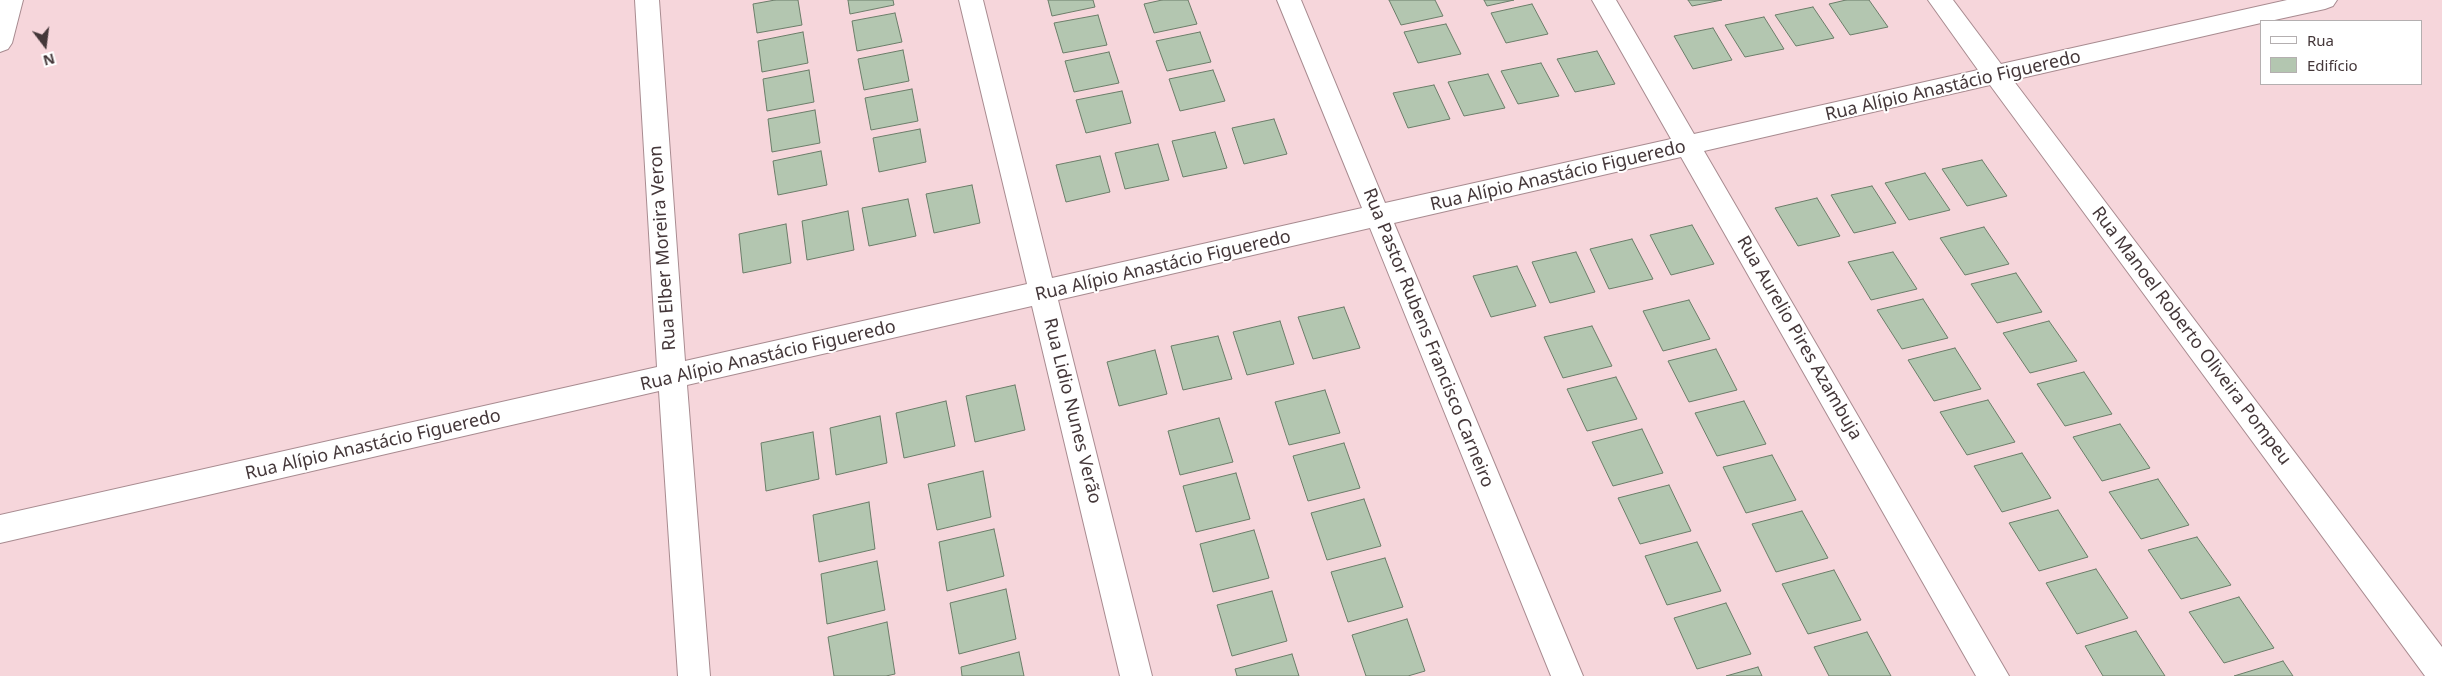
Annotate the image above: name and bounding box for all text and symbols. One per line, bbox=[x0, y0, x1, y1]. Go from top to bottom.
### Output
north arrow bbox=[20, 20, 70, 70]
legend bbox=[2260, 20, 2422, 85]
text: Rua bbox=[2307, 30, 2334, 50]
street label: Rua Alípio Anastácio Figueredo bbox=[1823, 46, 2083, 126]
text: N bbox=[41, 49, 57, 71]
text: Edifício bbox=[2307, 55, 2358, 75]
street label: Rua Alípio Anastácio Figueredo bbox=[1428, 136, 1688, 216]
street label: Rua Elber Moreira Veron bbox=[645, 145, 681, 351]
street label: Rua Pastor Rubens Francisco Carneiro bbox=[1358, 185, 1498, 491]
street label: Rua Manoel Roberto Oliveira Pompeu bbox=[2087, 203, 2295, 469]
street label: Rua Alípio Anastácio Figueredo bbox=[1033, 226, 1293, 306]
street label: Rua Aurelio Pires Azambuja bbox=[1732, 232, 1866, 444]
street label: Rua Alípio Anastácio Figueredo bbox=[638, 316, 898, 396]
street label: Rua Lidio Nunes Verão bbox=[1038, 316, 1106, 506]
street label: Rua Alípio Anastácio Figueredo bbox=[243, 405, 503, 485]

